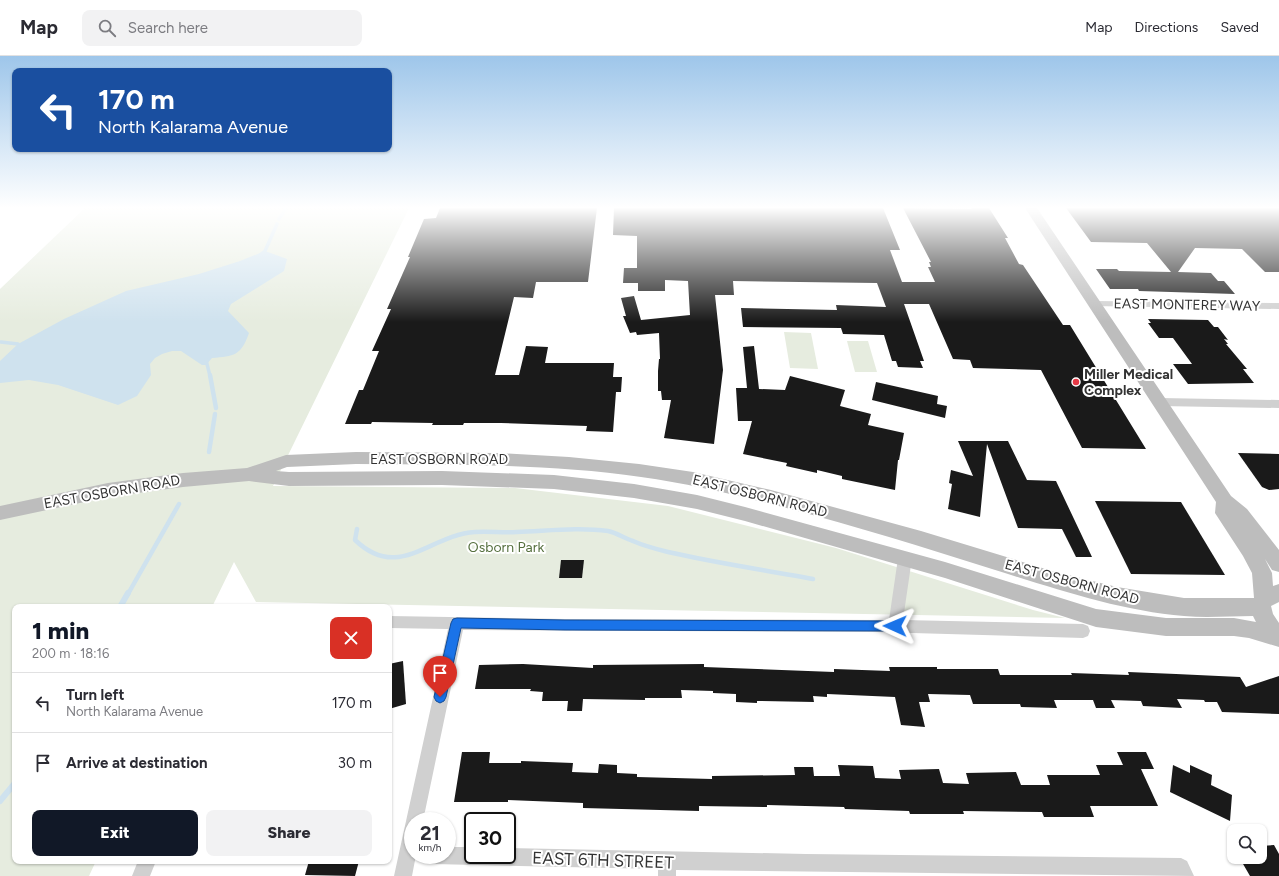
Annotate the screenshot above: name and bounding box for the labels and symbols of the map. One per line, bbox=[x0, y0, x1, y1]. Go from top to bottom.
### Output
street label: EAST MONTEREY WAY bbox=[1113, 295, 1261, 315]
place label: Miller Medical Complex bbox=[1084, 366, 1173, 399]
marker: Miller Medical Complex bbox=[1071, 377, 1081, 387]
street label: EAST OSBORN ROAD bbox=[370, 451, 508, 468]
street label: EAST OSBORN ROAD bbox=[691, 471, 829, 521]
street label: EAST OSBORN ROAD bbox=[42, 472, 182, 512]
park label: Osborn Park bbox=[468, 539, 544, 556]
street label: EAST OSBORN ROAD bbox=[1003, 556, 1141, 608]
position arrow bbox=[874, 605, 916, 647]
pin bbox=[423, 656, 457, 697]
speed limit sign: 30 bbox=[464, 812, 516, 864]
street label: EAST 6TH STREET bbox=[532, 848, 675, 872]

